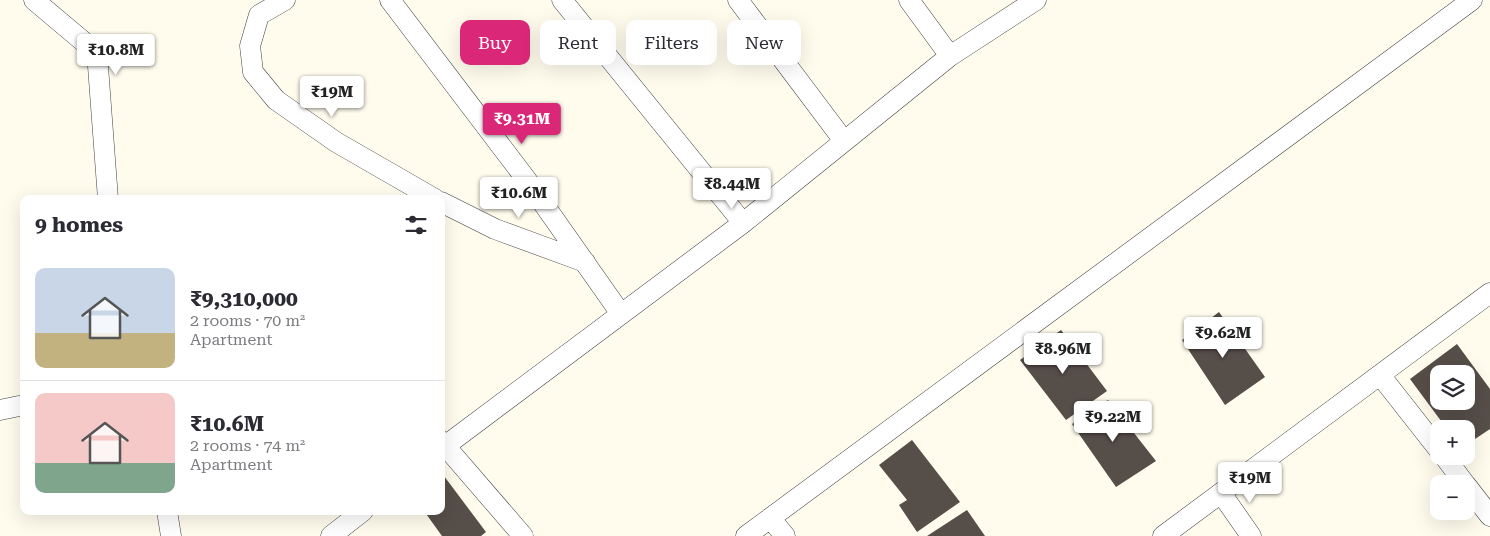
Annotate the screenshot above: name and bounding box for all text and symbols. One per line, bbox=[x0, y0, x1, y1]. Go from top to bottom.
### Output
chip: Buy bbox=[460, 20, 530, 65]
chip: Rent bbox=[540, 20, 616, 65]
chip: Filters bbox=[626, 20, 717, 65]
chip: New bbox=[727, 20, 801, 65]
pin: ₹10.8M bbox=[75, 34, 157, 76]
text: ₹10.8M bbox=[88, 40, 144, 59]
pin: ₹19M bbox=[302, 76, 362, 118]
text: ₹19M bbox=[311, 82, 353, 101]
pin: ₹9.31M bbox=[481, 102, 563, 145]
text: ₹9.31M bbox=[494, 109, 550, 128]
pin: ₹8.44M bbox=[691, 168, 773, 210]
text: ₹8.44M bbox=[704, 174, 760, 193]
pin: ₹10.6M bbox=[478, 176, 560, 219]
text: ₹10.6M bbox=[491, 183, 547, 202]
icon: filters bbox=[402, 211, 430, 239]
text: 9 homes bbox=[35, 213, 123, 237]
text: ₹9,310,000 bbox=[190, 287, 298, 311]
icon: home bbox=[75, 288, 135, 348]
text: 2 rooms · 70 m² bbox=[190, 311, 305, 330]
pin: ₹9.62M bbox=[1182, 316, 1264, 359]
text: ₹9.62M bbox=[1195, 323, 1251, 342]
text: Apartment bbox=[190, 330, 273, 349]
pin: ₹8.96M bbox=[1022, 332, 1104, 375]
text: ₹8.96M bbox=[1035, 339, 1091, 358]
map controls bbox=[1430, 365, 1475, 520]
button: layers bbox=[1430, 365, 1475, 410]
pin: ₹9.22M bbox=[1072, 400, 1154, 443]
text: ₹9.22M bbox=[1085, 407, 1141, 426]
text: ₹10.6M bbox=[190, 412, 264, 436]
icon: home bbox=[75, 413, 135, 473]
button: + bbox=[1430, 420, 1475, 465]
text: 2 rooms · 74 m² bbox=[190, 436, 305, 455]
text: Apartment bbox=[190, 455, 273, 474]
pin: ₹19M bbox=[1220, 462, 1280, 504]
text: ₹19M bbox=[1229, 468, 1271, 487]
button: − bbox=[1430, 475, 1475, 520]

